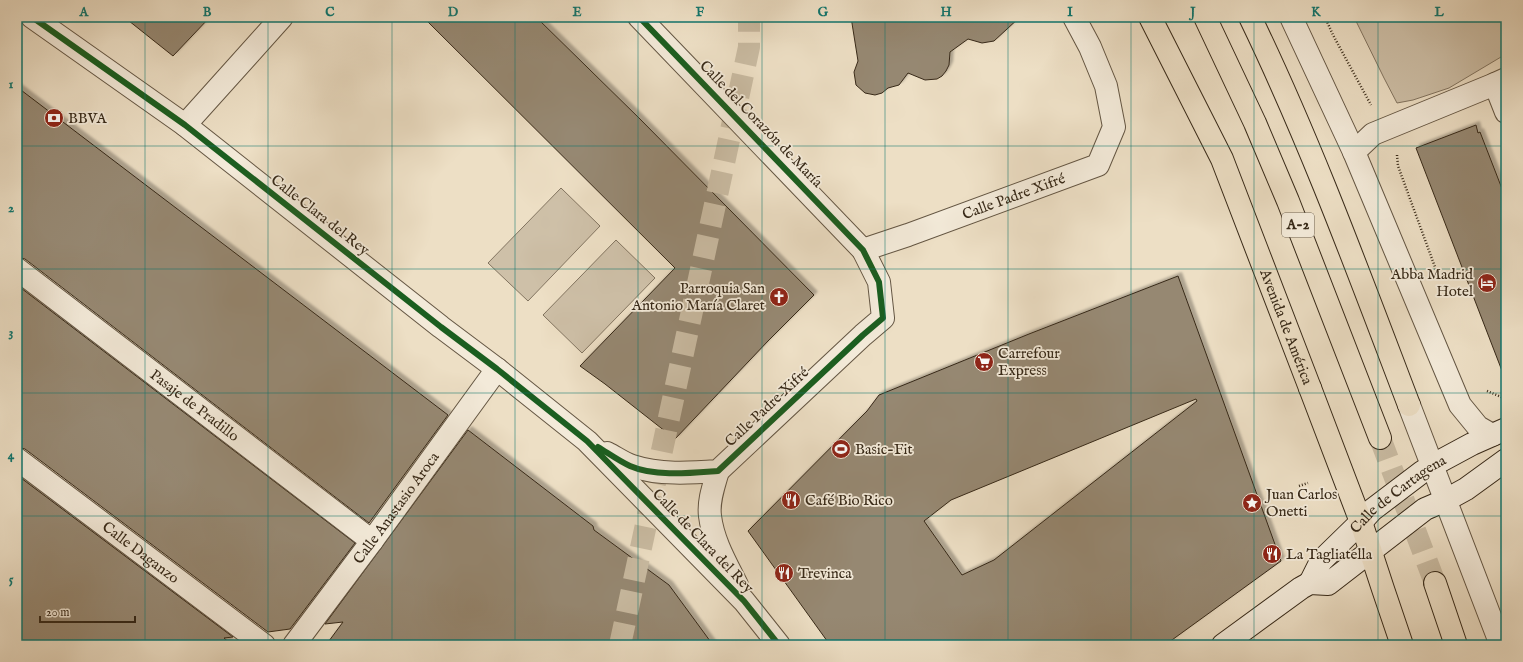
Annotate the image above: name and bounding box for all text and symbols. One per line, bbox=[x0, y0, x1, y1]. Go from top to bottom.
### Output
text: A bbox=[79, 4, 90, 21]
text: B bbox=[203, 4, 212, 21]
text: C bbox=[325, 4, 335, 21]
text: D bbox=[448, 4, 459, 21]
text: E bbox=[572, 4, 582, 21]
text: F bbox=[696, 4, 705, 21]
text: G bbox=[818, 4, 829, 21]
text: H bbox=[940, 4, 952, 21]
text: I bbox=[1067, 4, 1073, 21]
text: J bbox=[1188, 4, 1196, 21]
text: K bbox=[1311, 4, 1321, 21]
text: L bbox=[1433, 4, 1444, 21]
street label: Calle del Corazón de María bbox=[695, 56, 827, 192]
text: 1 bbox=[9, 76, 14, 93]
bank icon: BBVA bbox=[43, 107, 65, 129]
place label: BBVA bbox=[68, 109, 108, 128]
street label: Calle Padre Xifré bbox=[960, 168, 1068, 224]
street label: Calle Clara del Rey bbox=[267, 171, 374, 260]
text: 2 bbox=[8, 200, 14, 217]
road number: A-2 bbox=[1282, 213, 1314, 237]
street label: Avenida de América bbox=[1255, 265, 1317, 388]
place label: Abba Madrid Hotel bbox=[1390, 265, 1474, 301]
hotel icon: Abba Madrid Hotel bbox=[1476, 272, 1498, 294]
place label: Parroquia San Antonio María Claret bbox=[631, 279, 765, 315]
church icon: Parroquia San Antonio María Claret bbox=[768, 286, 790, 308]
text: 3 bbox=[9, 324, 14, 341]
place label: Carrefour Express bbox=[998, 344, 1060, 380]
supermarket icon: Carrefour Express bbox=[973, 351, 995, 373]
street label: Calle Padre Xifré bbox=[721, 363, 813, 451]
street label: Pasaje de Pradillo bbox=[146, 365, 243, 446]
sports icon: Basic-Fit bbox=[830, 438, 852, 460]
place label: Basic-Fit bbox=[855, 440, 913, 459]
text: 4 bbox=[8, 447, 15, 464]
street label: Calle Anastasio Aroca bbox=[349, 447, 444, 568]
street label: Calle de Cartagena bbox=[1346, 450, 1450, 537]
street label: Calle de Clara del Rey bbox=[648, 485, 758, 598]
place label: Juan Carlos Onetti bbox=[1264, 485, 1337, 521]
restaurant icon: Café Bio Rico bbox=[780, 489, 802, 511]
place label: Café Bio Rico bbox=[805, 491, 893, 510]
place icon: Juan Carlos Onetti bbox=[1241, 492, 1263, 514]
street label: Calle Daganzo bbox=[98, 517, 183, 587]
restaurant icon: La Tagliatella bbox=[1261, 543, 1283, 565]
place label: La Tagliatella bbox=[1286, 545, 1373, 564]
restaurant icon: Trevinca bbox=[773, 562, 795, 584]
place label: Trevinca bbox=[798, 564, 852, 583]
text: 5 bbox=[9, 571, 14, 588]
scale bar bbox=[40, 598, 135, 624]
text: 20 m bbox=[46, 605, 69, 620]

